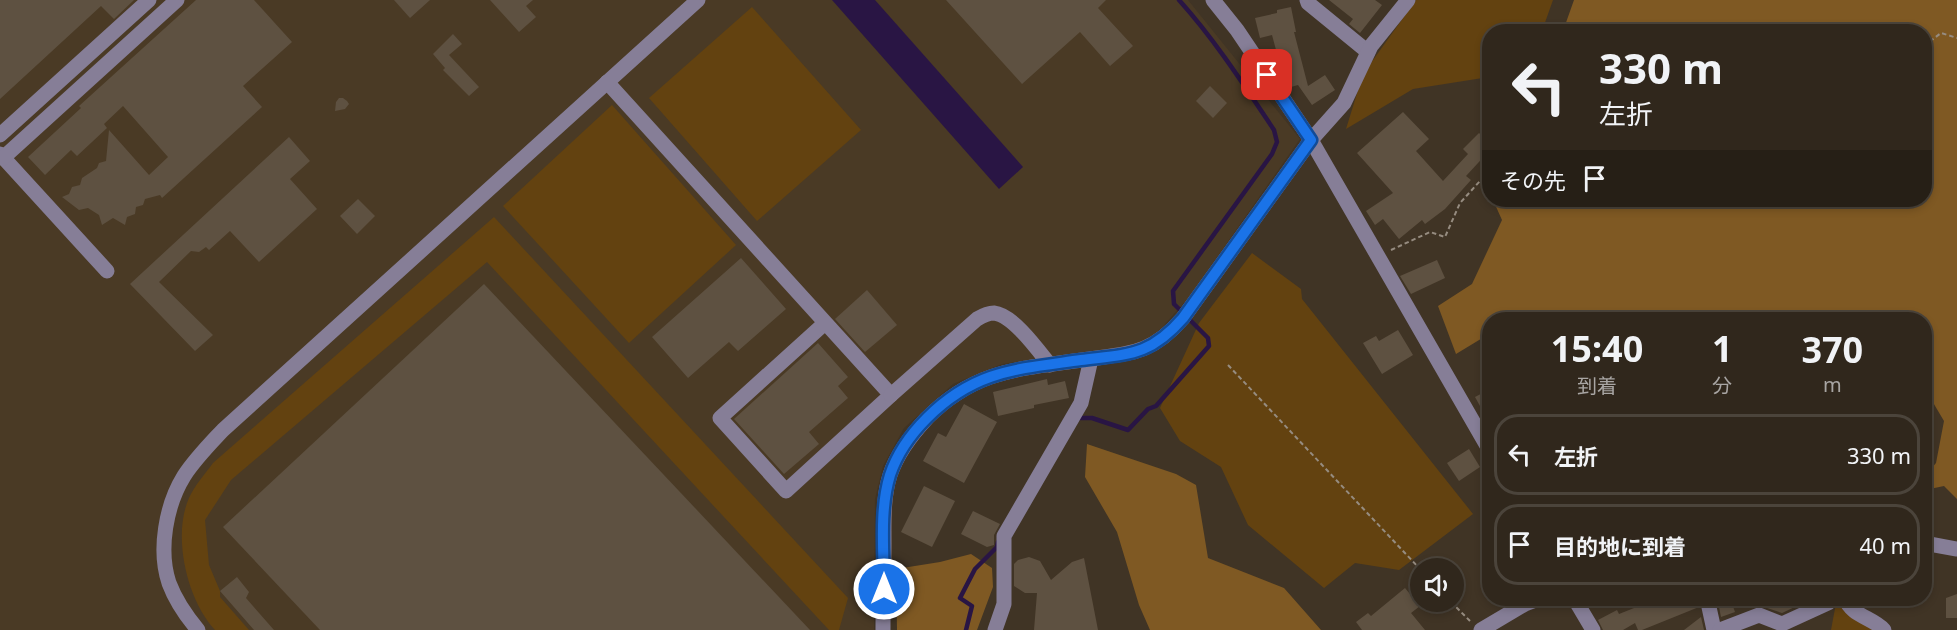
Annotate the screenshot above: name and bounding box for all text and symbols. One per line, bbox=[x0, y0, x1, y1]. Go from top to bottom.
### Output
text: 330 m bbox=[1599, 39, 1723, 96]
icon: left bbox=[1500, 48, 1578, 126]
pin bbox=[1241, 49, 1292, 100]
icon: arrive bbox=[1250, 58, 1283, 91]
text: 左折 bbox=[1599, 95, 1653, 132]
icon: arrive bbox=[1578, 162, 1611, 195]
text: その先 bbox=[1500, 165, 1566, 195]
text: 15:40 bbox=[1551, 324, 1643, 373]
text: 1 bbox=[1712, 324, 1733, 373]
text: 370 bbox=[1801, 325, 1863, 374]
text: m bbox=[1823, 371, 1842, 398]
text: 到着 bbox=[1577, 372, 1617, 399]
text: 分 bbox=[1712, 372, 1732, 399]
icon: left bbox=[1503, 438, 1536, 471]
text: 330 m bbox=[1847, 440, 1911, 470]
text: 左折 bbox=[1554, 441, 1598, 471]
icon: arrive bbox=[1503, 528, 1536, 561]
text: 40 m bbox=[1860, 530, 1911, 560]
text: 目的地に到着 bbox=[1554, 531, 1686, 561]
position arrow bbox=[852, 557, 916, 621]
map controls bbox=[1410, 558, 1464, 612]
button: sound bbox=[1410, 558, 1464, 612]

